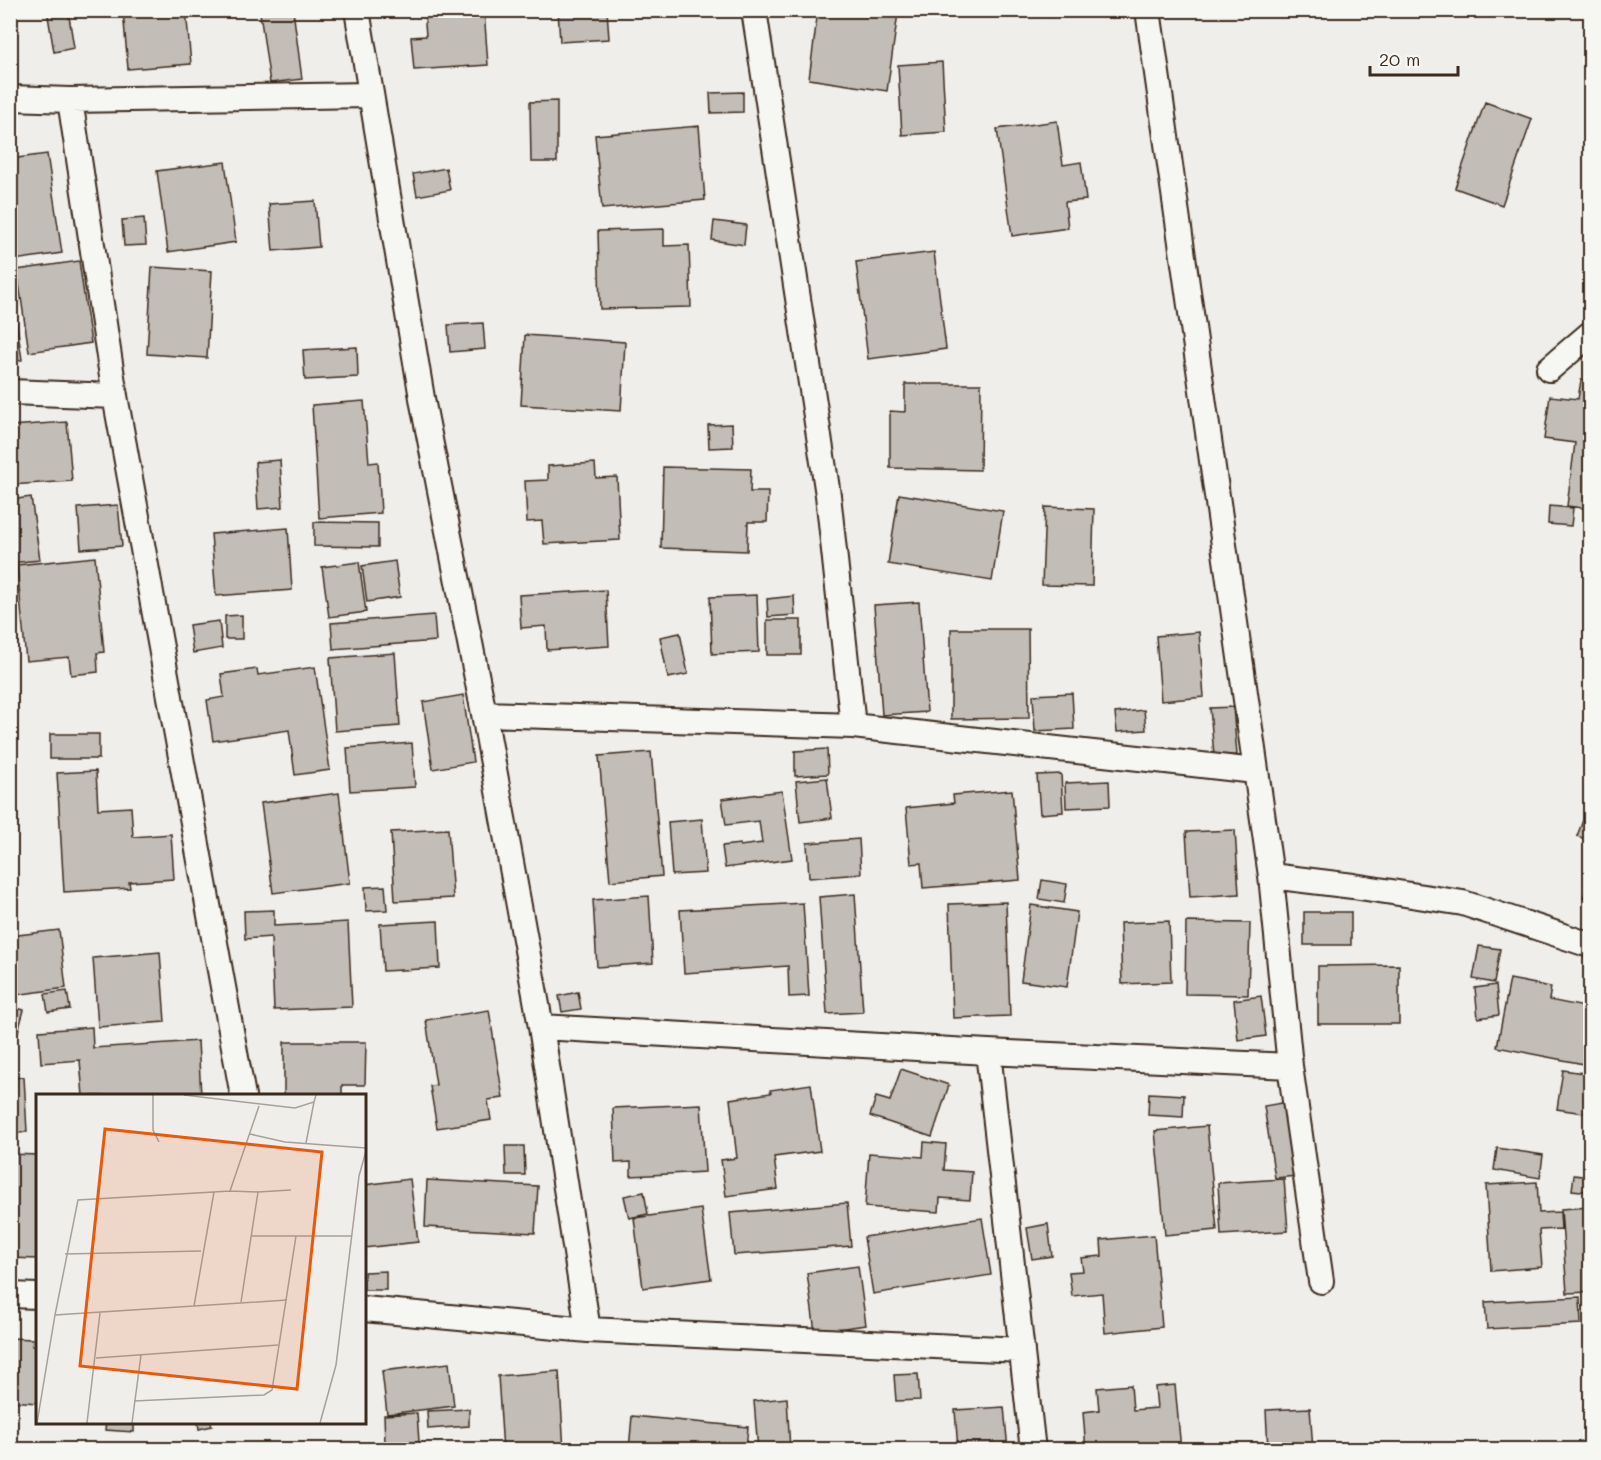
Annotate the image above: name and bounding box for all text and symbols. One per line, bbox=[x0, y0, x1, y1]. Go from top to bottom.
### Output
scale bar bbox=[1370, 39, 1458, 77]
text: 20 m bbox=[1379, 47, 1420, 71]
inset map bbox=[36, 1094, 366, 1424]

